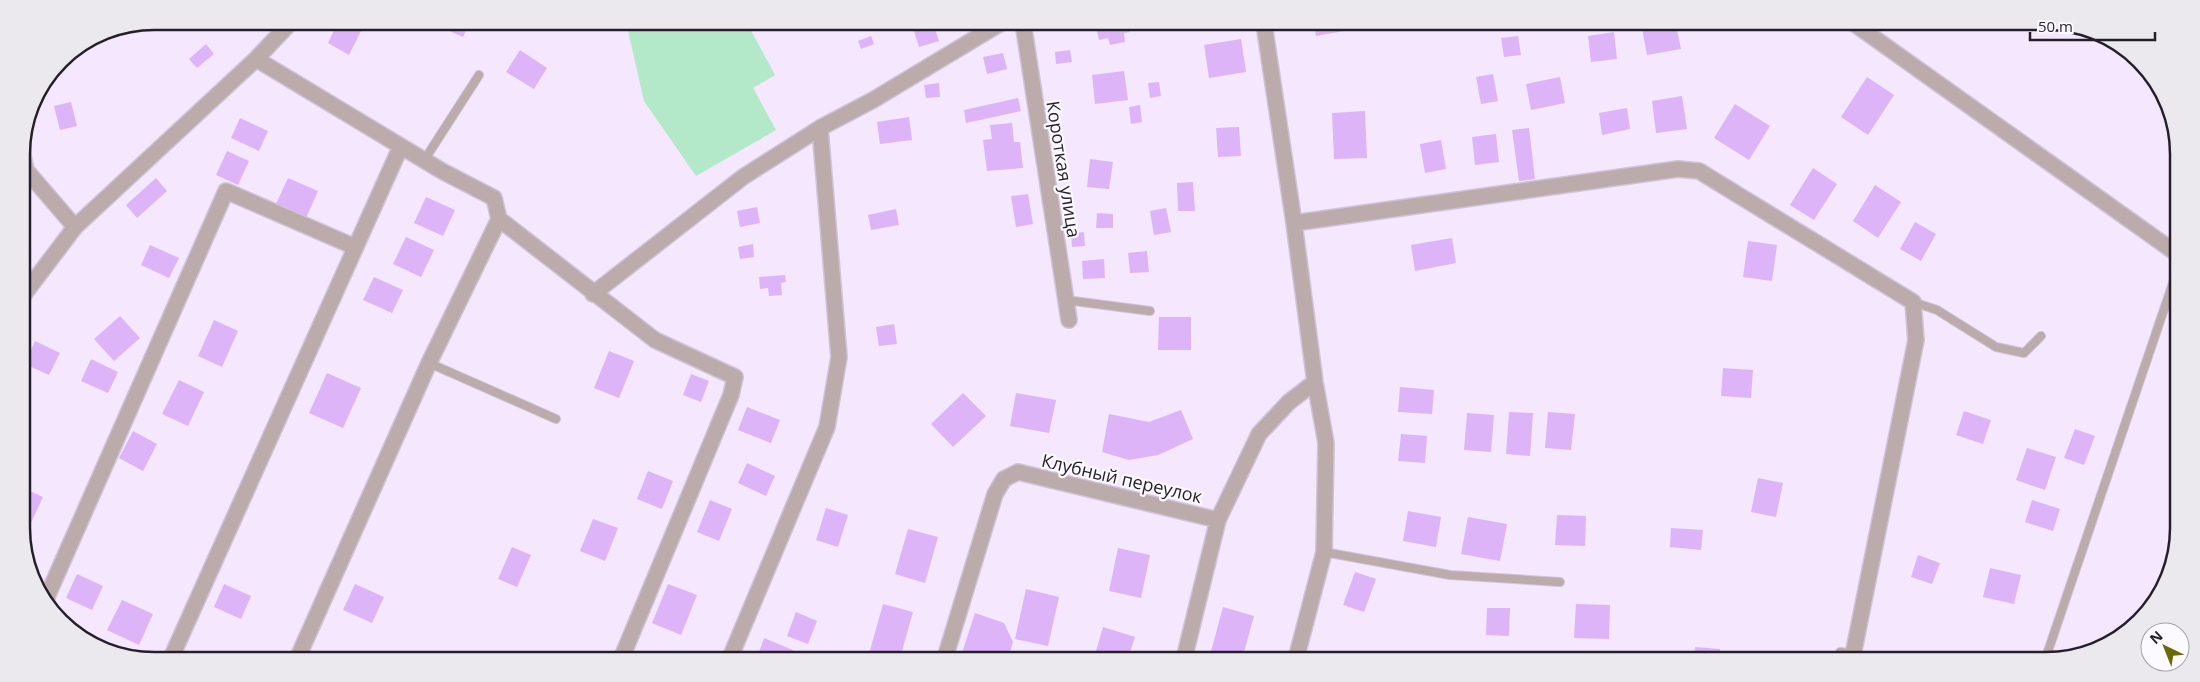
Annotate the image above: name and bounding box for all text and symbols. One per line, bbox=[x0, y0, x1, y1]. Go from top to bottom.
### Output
scale bar bbox=[2030, 10, 2155, 42]
text: 50 m bbox=[2038, 16, 2073, 36]
street label: Короткая улица bbox=[1041, 99, 1087, 239]
street label: Клубный переулок bbox=[1039, 448, 1205, 508]
north arrow bbox=[2140, 622, 2190, 672]
text: N bbox=[2145, 626, 2166, 648]

